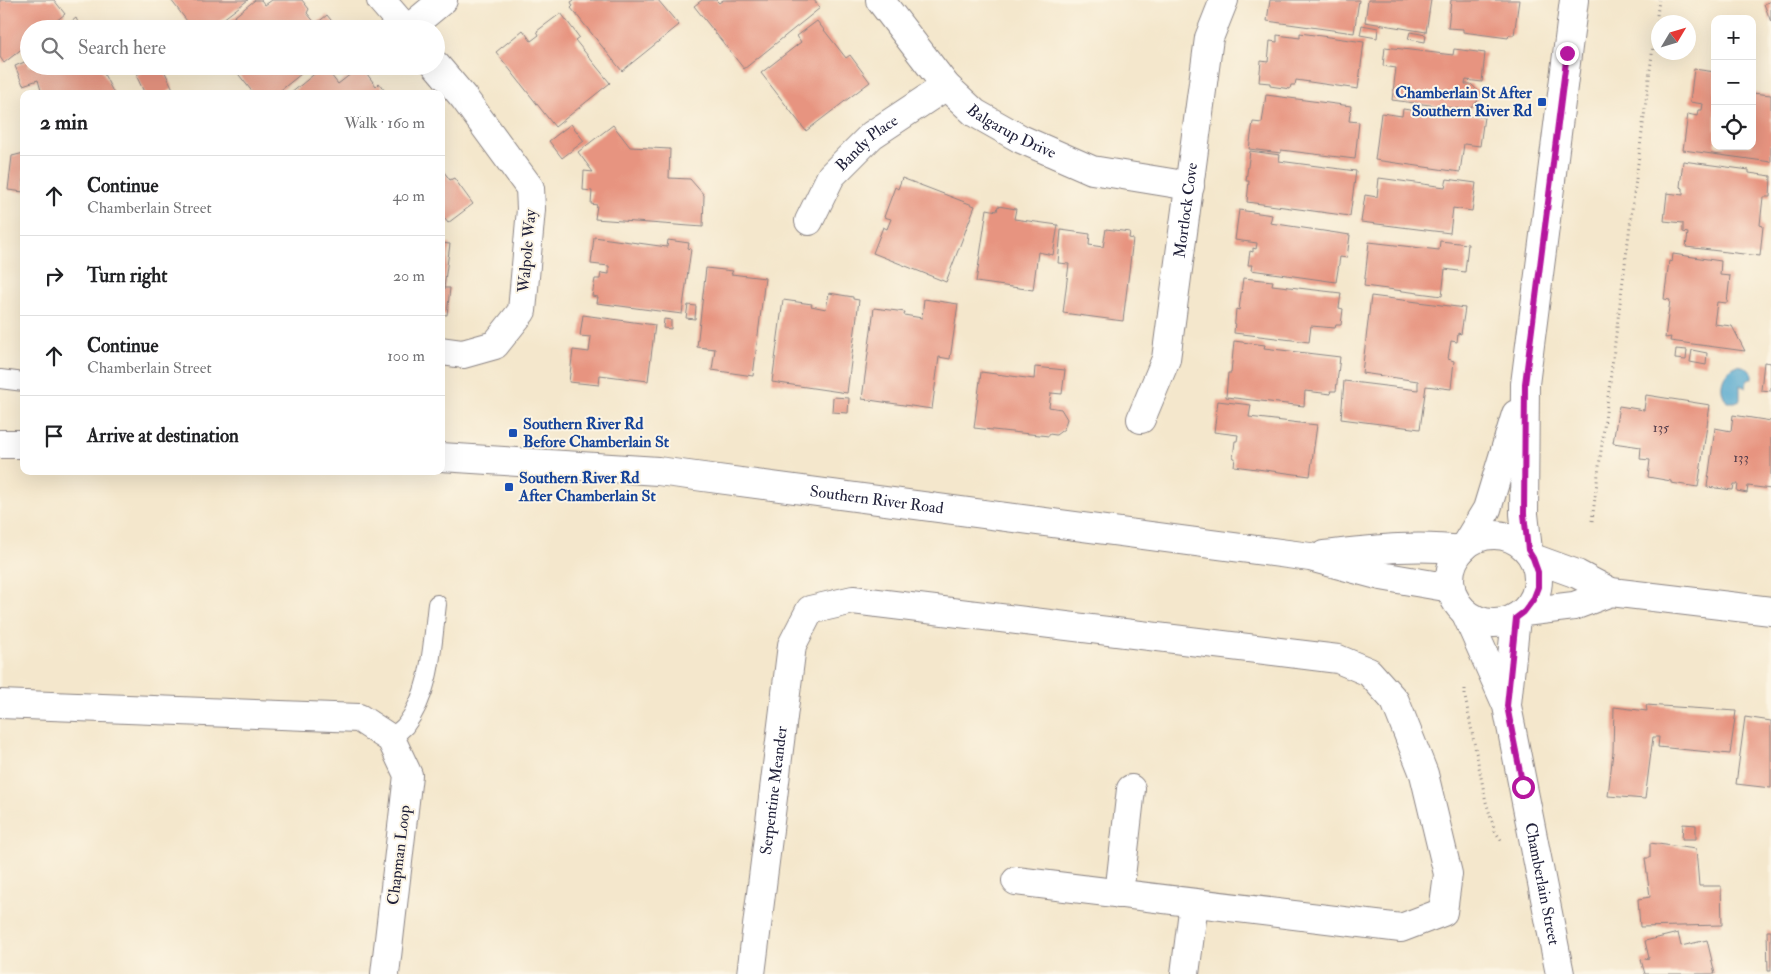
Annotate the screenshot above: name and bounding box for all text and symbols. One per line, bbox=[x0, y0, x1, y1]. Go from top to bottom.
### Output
north arrow bbox=[1651, 15, 1696, 60]
map controls bbox=[1711, 15, 1756, 150]
button: + bbox=[1711, 15, 1756, 60]
search box bbox=[20, 20, 445, 75]
icon: search bbox=[38, 34, 66, 62]
text: Search here bbox=[78, 36, 166, 60]
route end bbox=[1556, 42, 1579, 65]
button: − bbox=[1711, 60, 1756, 105]
place label: Chamberlain St After Southern River Rd bbox=[1395, 83, 1533, 121]
marker: Chamberlain St After Southern River Rd bbox=[1536, 96, 1548, 108]
street label: Balgarup Drive bbox=[962, 100, 1059, 163]
button: locate bbox=[1711, 105, 1756, 150]
text: 2 min bbox=[40, 109, 88, 136]
street label: Bandy Place bbox=[831, 110, 902, 176]
text: Walk · 160 m bbox=[344, 113, 425, 133]
street label: Mortlock Cove bbox=[1170, 161, 1202, 259]
text: Continue bbox=[87, 174, 158, 198]
icon: ahead bbox=[40, 182, 68, 210]
text: 40 m bbox=[392, 186, 425, 206]
text: Chamberlain Street bbox=[87, 198, 212, 218]
street label: Walpole Way bbox=[513, 207, 542, 295]
icon: right bbox=[40, 262, 68, 290]
text: Turn right bbox=[87, 264, 167, 288]
text: 20 m bbox=[393, 266, 425, 286]
text: Continue bbox=[87, 334, 158, 358]
icon: ahead bbox=[40, 342, 68, 370]
text: 100 m bbox=[387, 346, 425, 366]
text: Chamberlain Street bbox=[87, 358, 212, 378]
place label: Southern River Rd Before Chamberlain St bbox=[523, 414, 670, 452]
house number: 135 bbox=[1653, 419, 1670, 436]
icon: arrive bbox=[40, 422, 68, 450]
text: Arrive at destination bbox=[87, 424, 239, 448]
marker: Southern River Rd Before Chamberlain St bbox=[507, 427, 519, 439]
house number: 133 bbox=[1733, 449, 1749, 466]
place label: Southern River Rd After Chamberlain St bbox=[518, 468, 656, 506]
marker: Southern River Rd After Chamberlain St bbox=[503, 481, 515, 493]
street label: Southern River Road bbox=[809, 481, 945, 519]
street label: Serpentine Meander bbox=[756, 725, 792, 856]
route start bbox=[1512, 776, 1535, 799]
street label: Chapman Loop bbox=[383, 804, 416, 906]
street label: Chamberlain Street bbox=[1520, 821, 1564, 947]

